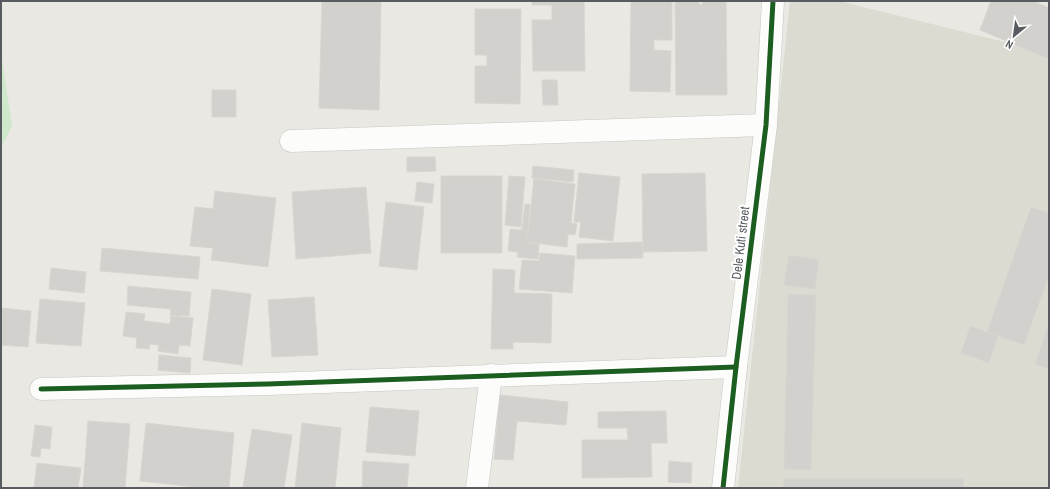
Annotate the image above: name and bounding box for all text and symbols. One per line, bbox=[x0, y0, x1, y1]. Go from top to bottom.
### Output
north arrow bbox=[994, 16, 1034, 56]
text: N bbox=[1003, 37, 1015, 52]
street label: Dele Kuti street bbox=[728, 206, 753, 281]

